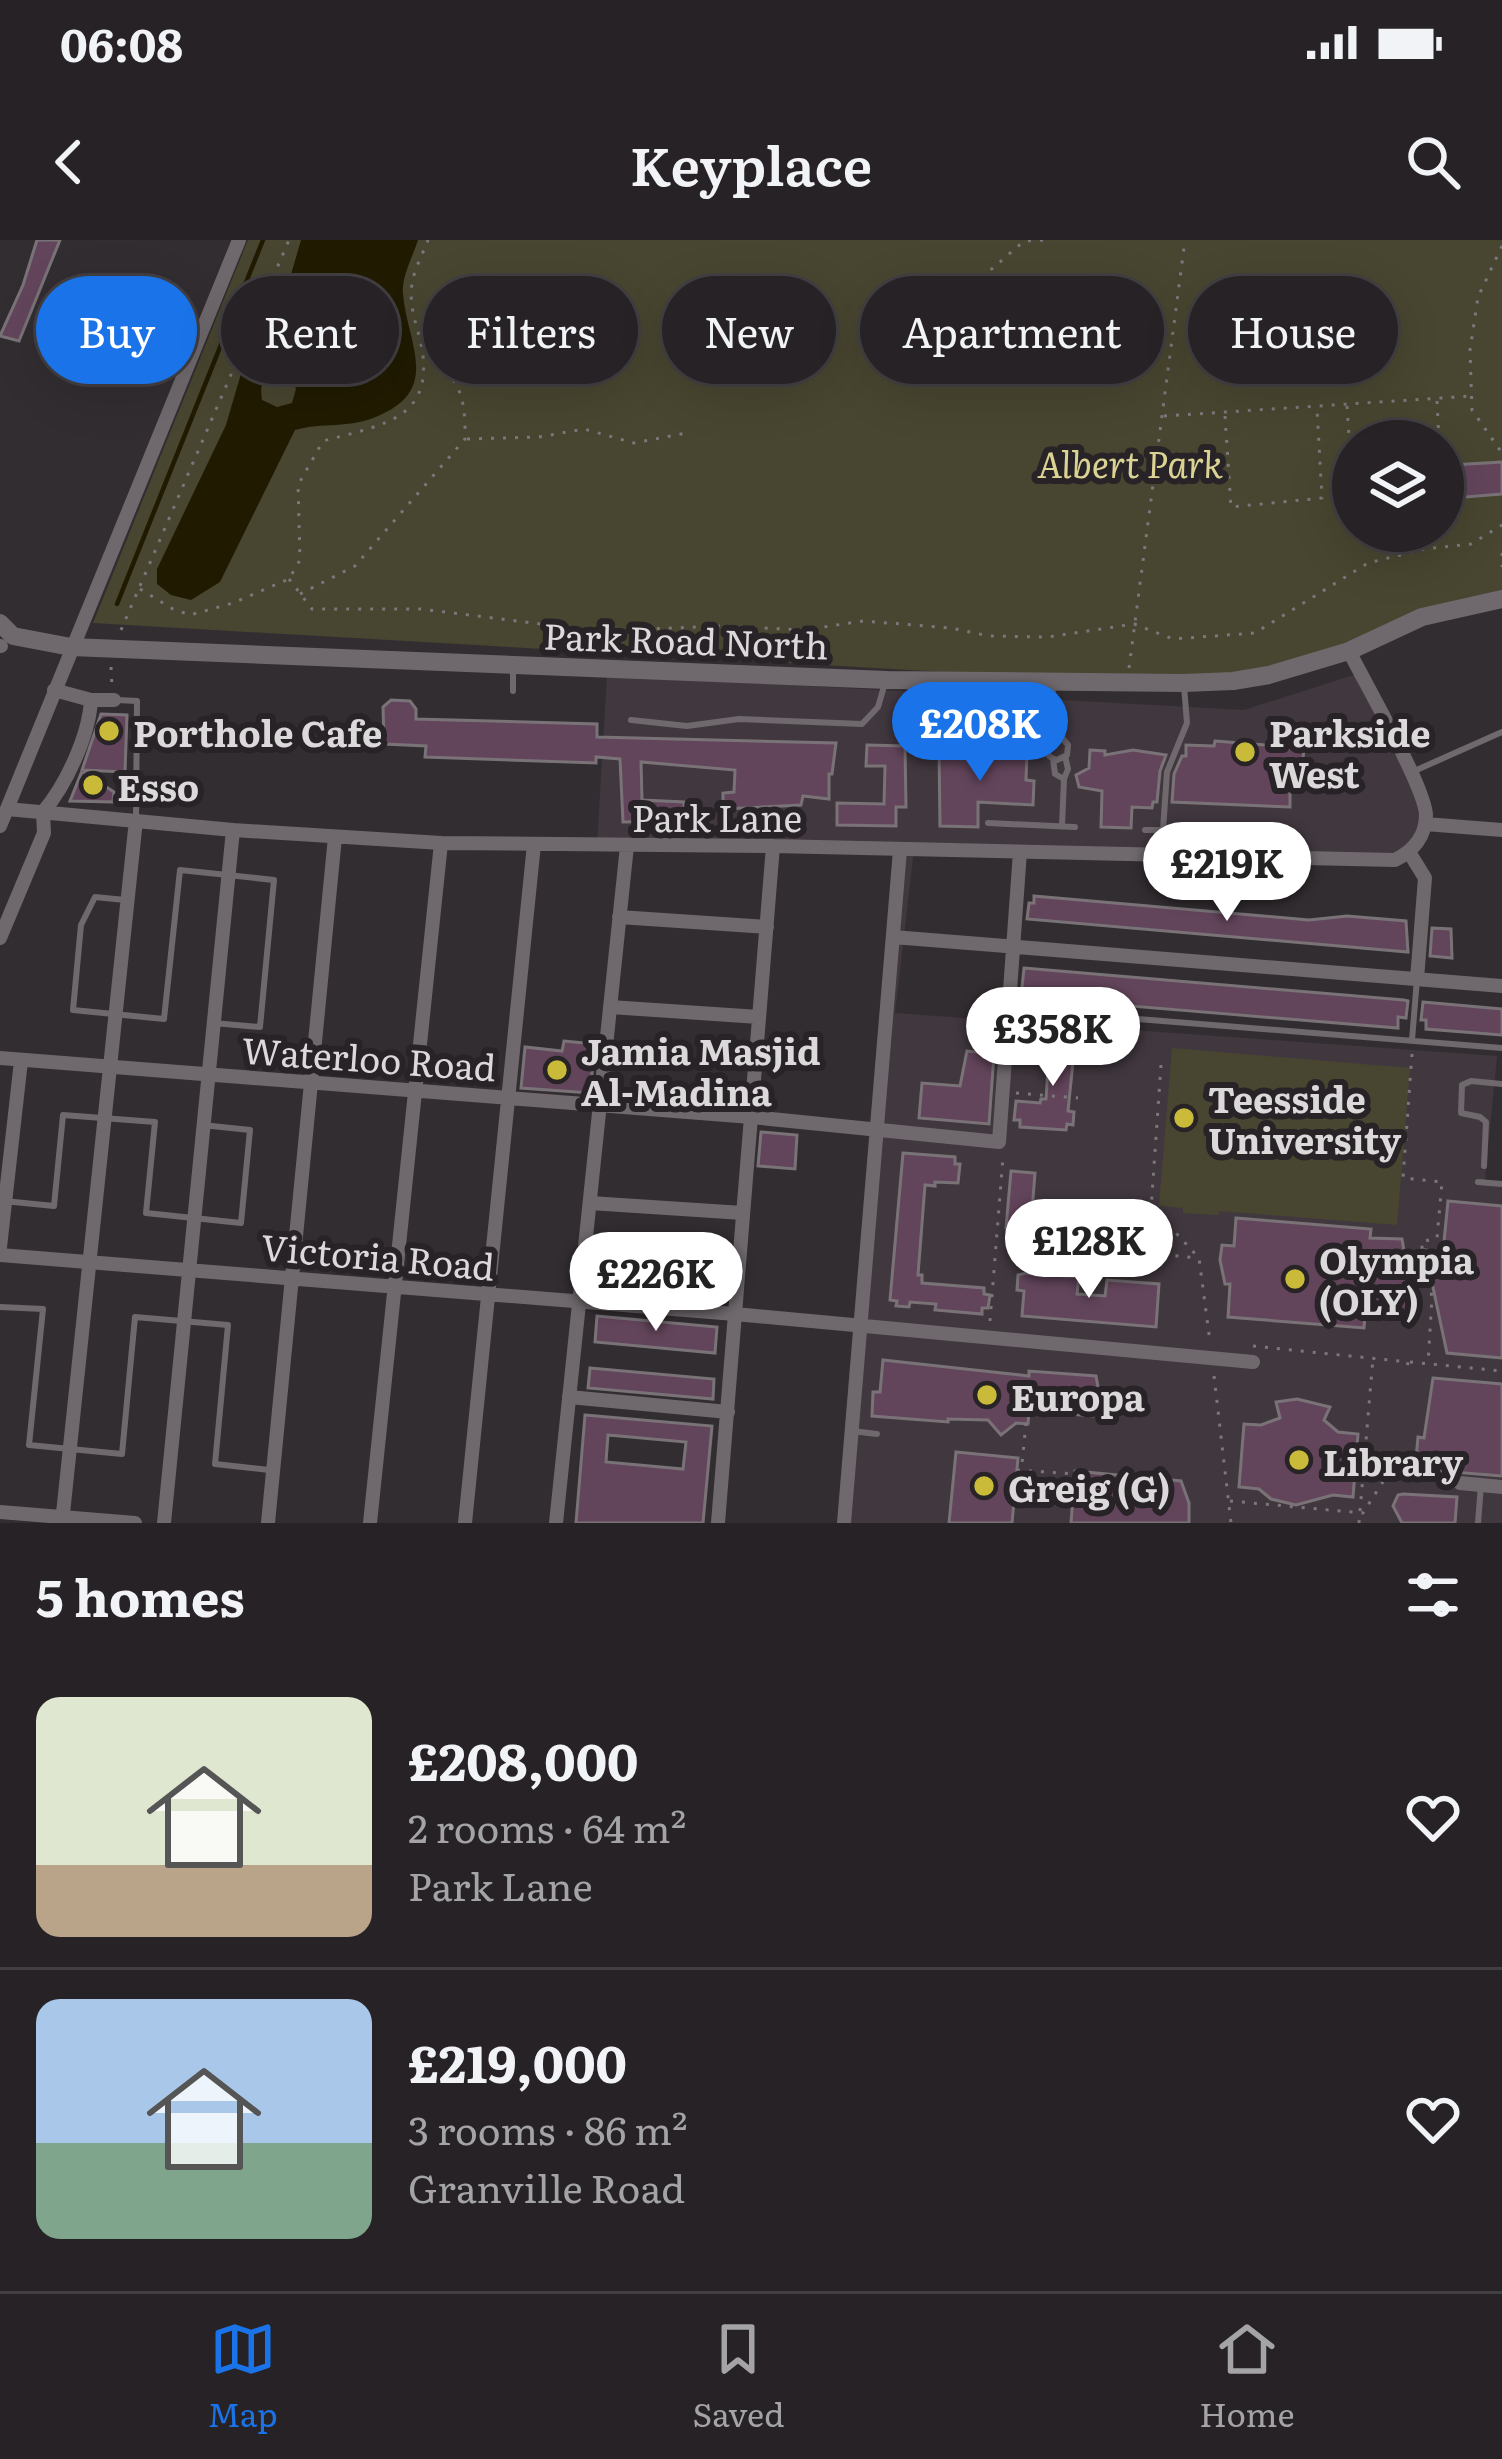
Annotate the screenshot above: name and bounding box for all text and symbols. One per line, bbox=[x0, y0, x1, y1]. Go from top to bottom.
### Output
text: 06:08 bbox=[60, 9, 183, 76]
text: Keyplace bbox=[630, 122, 872, 203]
icon: back bbox=[36, 129, 102, 195]
icon: search bbox=[1400, 129, 1466, 195]
chip: Buy bbox=[36, 276, 197, 384]
chip: Rent bbox=[221, 276, 399, 384]
chip: Filters bbox=[423, 276, 638, 384]
chip: New bbox=[662, 276, 836, 384]
chip: Apartment bbox=[860, 276, 1164, 384]
chip: House bbox=[1188, 276, 1398, 384]
map controls bbox=[1332, 420, 1464, 552]
button: layers bbox=[1332, 420, 1464, 552]
park label: Albert Park bbox=[1037, 436, 1223, 489]
street label: Park Road North bbox=[543, 608, 829, 670]
pin: £208K bbox=[896, 682, 1064, 784]
text: £208K bbox=[919, 692, 1041, 750]
place label: Porthole Cafe bbox=[133, 705, 382, 758]
place label: Parkside West bbox=[1269, 705, 1431, 799]
marker: Porthole Cafe bbox=[96, 718, 122, 744]
marker: Parkside West bbox=[1232, 739, 1258, 765]
place label: Esso bbox=[117, 759, 199, 812]
marker: Esso bbox=[80, 772, 106, 798]
street label: Park Lane bbox=[632, 790, 802, 843]
pin: £219K bbox=[1143, 822, 1311, 924]
text: £219K bbox=[1170, 832, 1284, 890]
pin: £358K bbox=[969, 987, 1137, 1089]
text: £358K bbox=[993, 997, 1113, 1055]
street label: Waterloo Road bbox=[240, 1022, 498, 1092]
place label: Jamia Masjid Al-Madina bbox=[581, 1023, 821, 1117]
marker: Jamia Masjid Al-Madina bbox=[544, 1057, 570, 1083]
place label: Teesside University bbox=[1208, 1071, 1401, 1165]
marker: Teesside University bbox=[1171, 1105, 1197, 1131]
pin: £128K bbox=[1005, 1199, 1173, 1301]
text: £128K bbox=[1032, 1209, 1146, 1267]
street label: Victoria Road bbox=[259, 1218, 497, 1292]
pin: £226K bbox=[572, 1232, 740, 1334]
place label: Olympia (OLY) bbox=[1319, 1232, 1474, 1326]
text: £226K bbox=[597, 1242, 715, 1300]
marker: Olympia (OLY) bbox=[1282, 1266, 1308, 1292]
place label: Europa bbox=[1011, 1369, 1145, 1422]
marker: Europa bbox=[974, 1382, 1000, 1408]
place label: Library bbox=[1323, 1434, 1463, 1487]
marker: Library bbox=[1286, 1447, 1312, 1473]
place label: Greig (G) bbox=[1008, 1460, 1170, 1513]
marker: Greig (G) bbox=[971, 1473, 997, 1499]
text: 5 homes bbox=[36, 1557, 245, 1633]
icon: filters bbox=[1400, 1562, 1466, 1628]
text: £208,000 bbox=[408, 1721, 638, 1797]
icon: home bbox=[132, 1745, 276, 1889]
icon: heart bbox=[1400, 1784, 1466, 1850]
text: 2 rooms · 64 m² bbox=[408, 1797, 686, 1855]
text: Park Lane bbox=[408, 1855, 593, 1913]
text: £219,000 bbox=[408, 2023, 627, 2099]
icon: home bbox=[132, 2047, 276, 2191]
icon: heart bbox=[1400, 2086, 1466, 2152]
text: 3 rooms · 86 m² bbox=[408, 2099, 688, 2157]
text: Granville Road bbox=[408, 2157, 685, 2215]
tab: Map bbox=[207, 2316, 278, 2437]
tab: Saved bbox=[693, 2316, 784, 2437]
tab: Home bbox=[1199, 2316, 1295, 2437]

